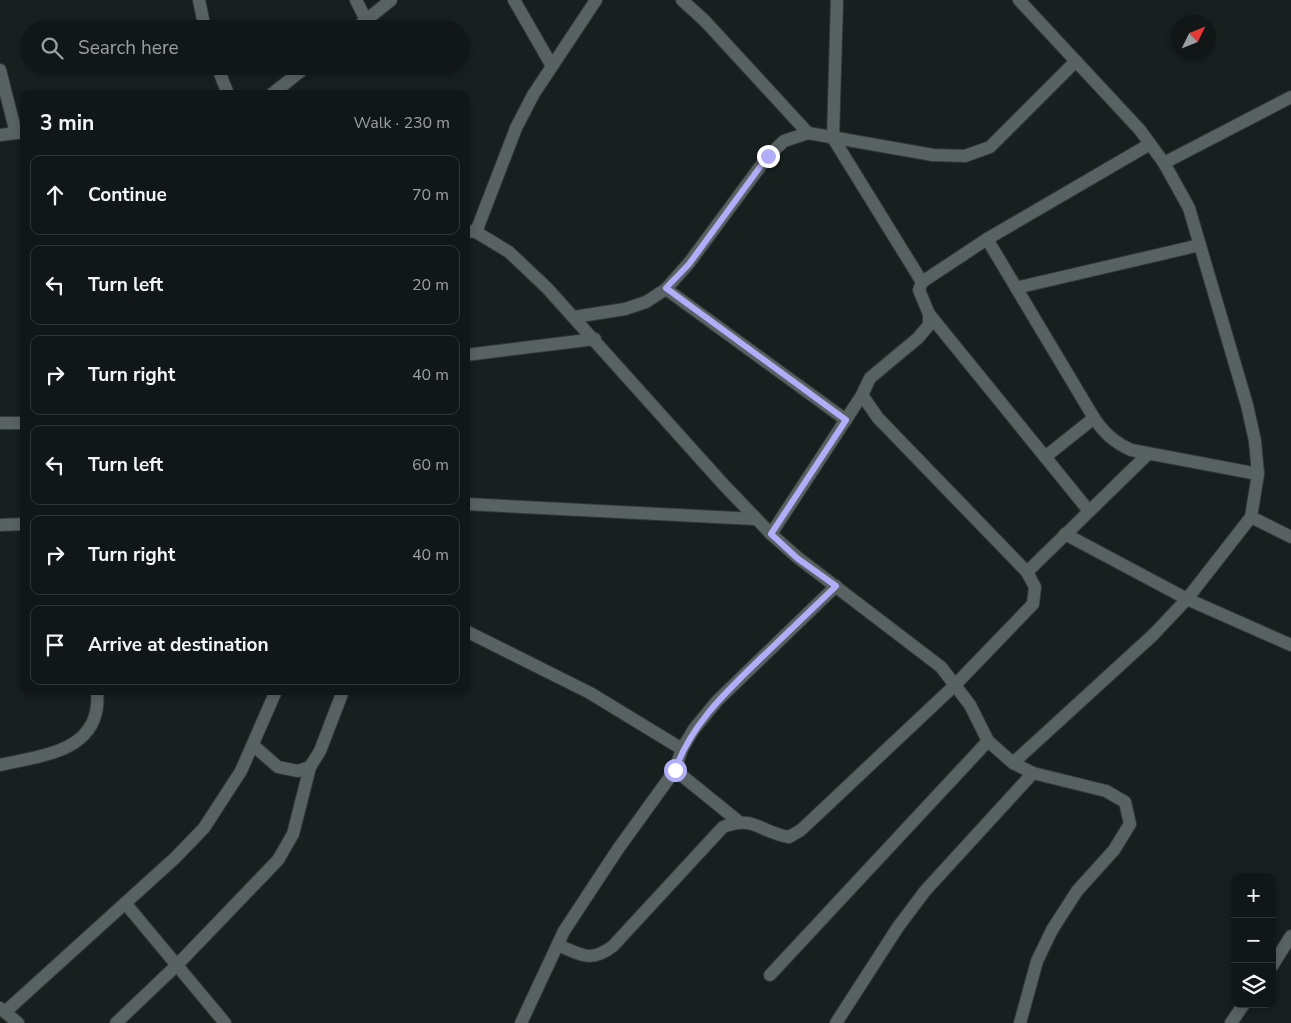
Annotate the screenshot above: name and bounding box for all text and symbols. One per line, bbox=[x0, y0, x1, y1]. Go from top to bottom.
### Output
north arrow bbox=[1171, 15, 1216, 60]
search box bbox=[20, 20, 470, 75]
icon: search bbox=[38, 34, 66, 62]
text: Search here bbox=[78, 35, 179, 61]
text: 3 min bbox=[40, 109, 94, 137]
text: Walk · 230 m bbox=[354, 112, 450, 134]
route end bbox=[757, 145, 780, 168]
icon: ahead bbox=[41, 181, 69, 209]
text: Continue bbox=[88, 182, 167, 208]
text: 70 m bbox=[412, 184, 449, 206]
icon: left bbox=[41, 271, 69, 299]
text: Turn left bbox=[88, 272, 163, 298]
text: 20 m bbox=[412, 274, 449, 296]
icon: right bbox=[41, 361, 69, 389]
text: Turn right bbox=[88, 362, 175, 388]
text: 40 m bbox=[412, 364, 449, 386]
icon: left bbox=[41, 451, 69, 479]
text: Turn left bbox=[88, 452, 163, 478]
text: 60 m bbox=[412, 454, 449, 476]
icon: right bbox=[41, 541, 69, 569]
text: Turn right bbox=[88, 542, 175, 568]
text: 40 m bbox=[412, 544, 449, 566]
icon: arrive bbox=[41, 631, 69, 659]
text: Arrive at destination bbox=[88, 632, 269, 658]
route start bbox=[664, 759, 687, 782]
map controls bbox=[1231, 873, 1276, 1008]
button: + bbox=[1231, 873, 1276, 918]
button: − bbox=[1231, 918, 1276, 963]
button: layers bbox=[1231, 963, 1276, 1008]

